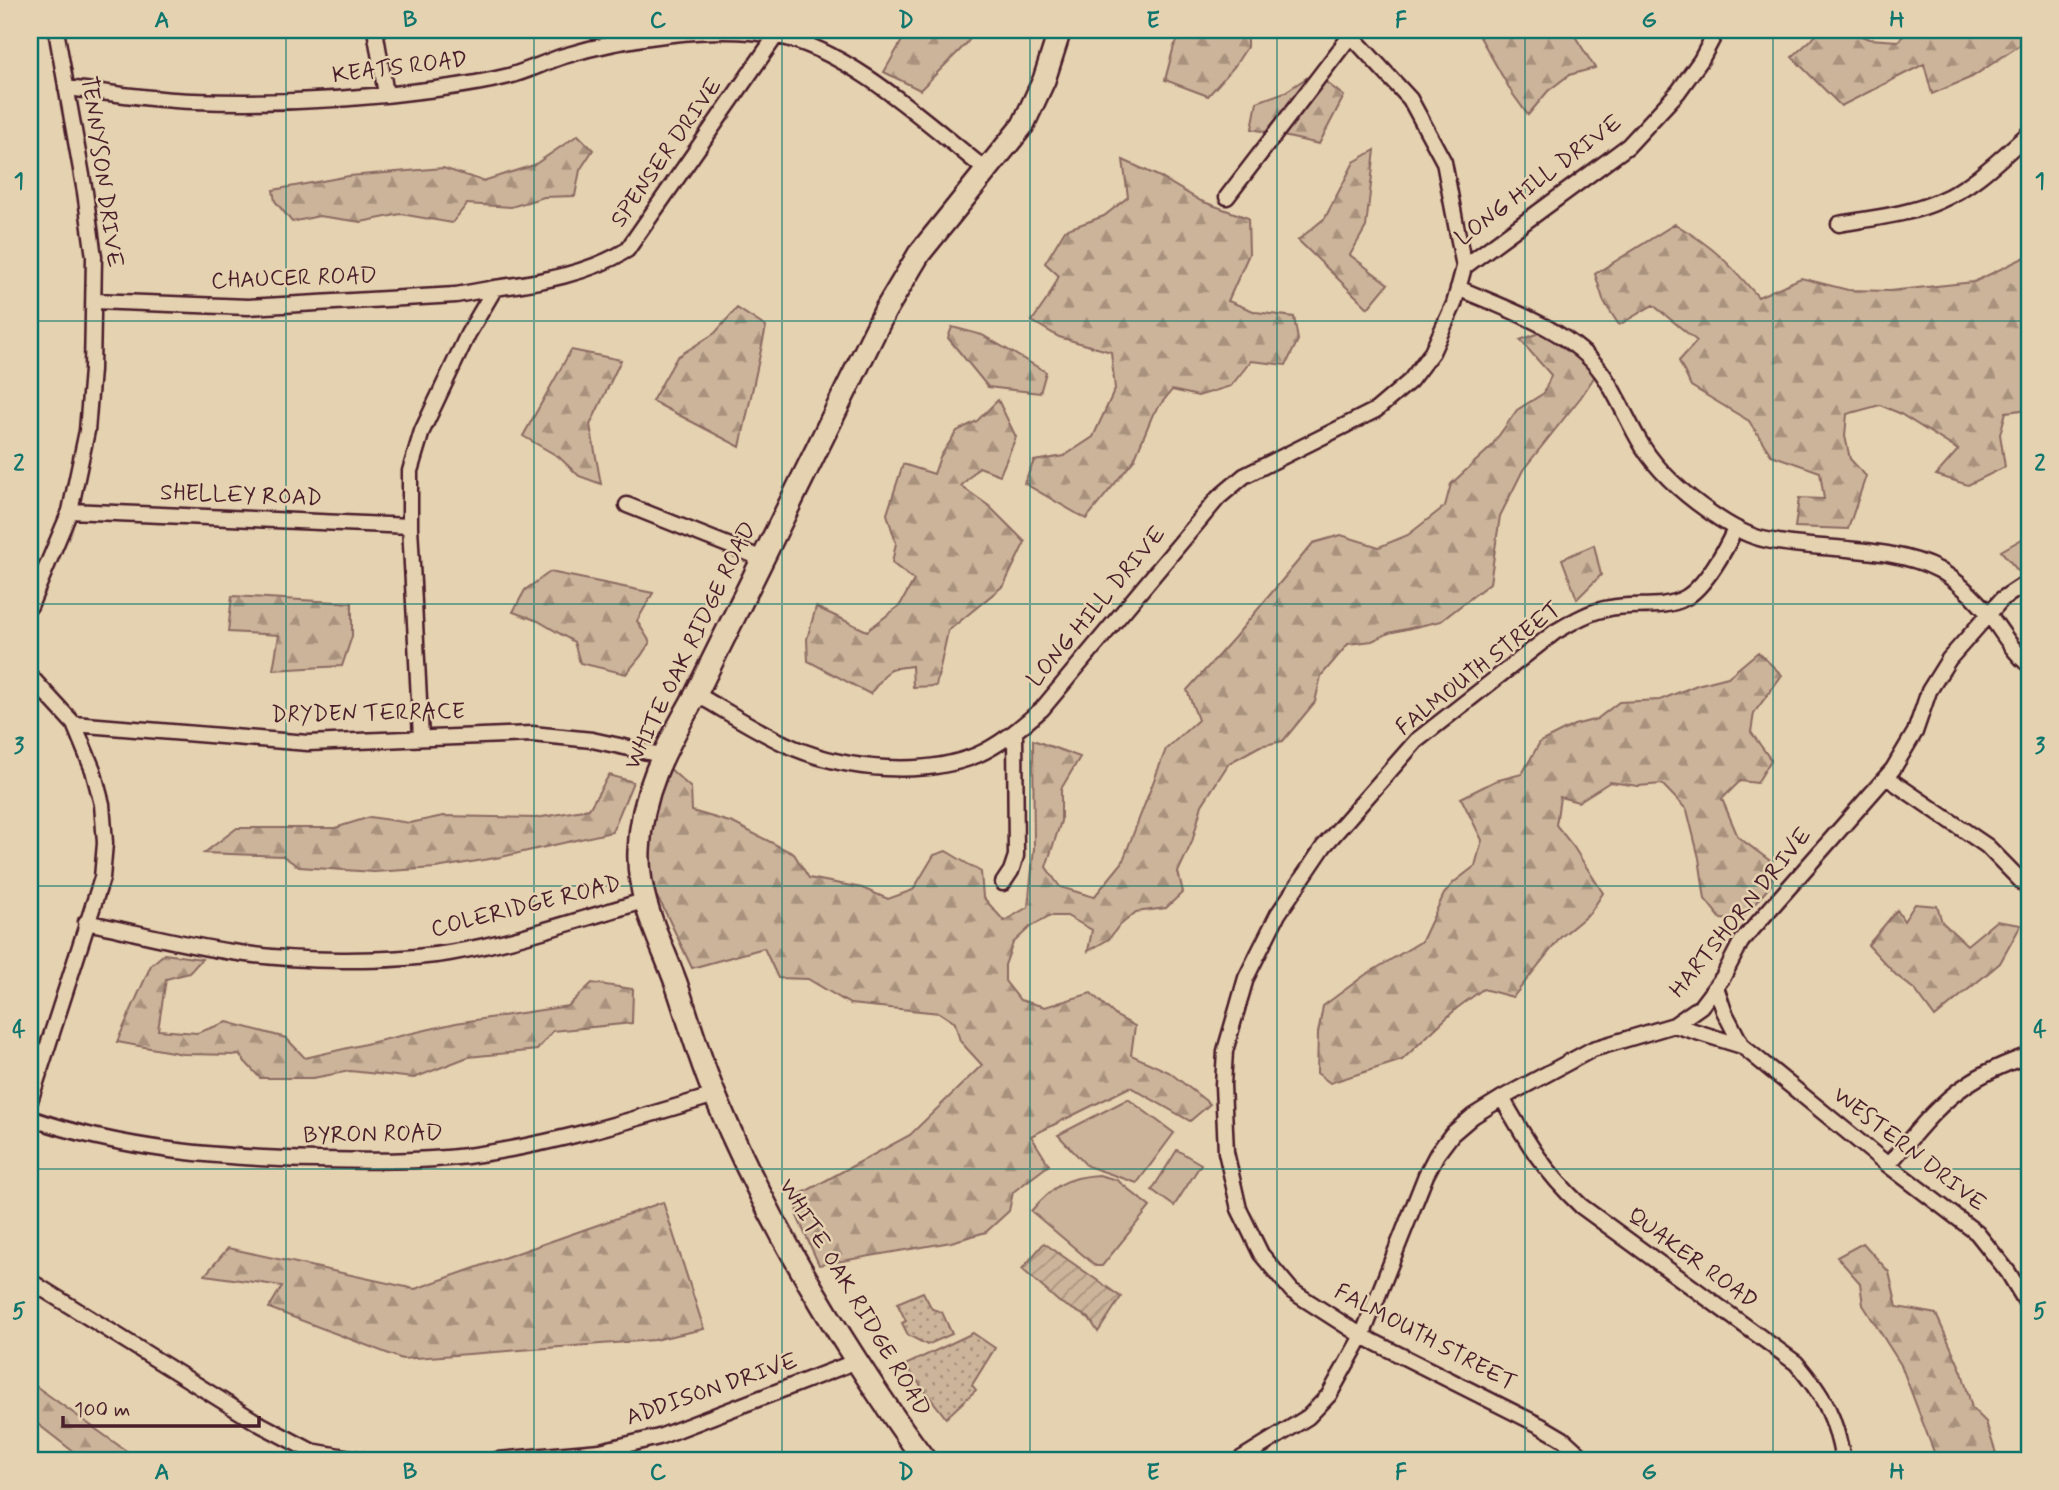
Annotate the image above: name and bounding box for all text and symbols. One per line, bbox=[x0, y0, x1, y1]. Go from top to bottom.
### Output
text: A bbox=[154, 6, 170, 36]
text: B bbox=[403, 6, 418, 36]
text: C bbox=[650, 6, 667, 36]
text: D bbox=[898, 6, 914, 36]
text: E bbox=[1146, 6, 1160, 36]
text: F bbox=[1395, 6, 1407, 36]
text: G bbox=[1641, 6, 1657, 36]
text: H bbox=[1889, 6, 1905, 36]
street label: KEATS ROAD bbox=[331, 45, 469, 91]
street label: SPENSER DRIVE bbox=[604, 72, 730, 234]
street label: TENNYSON DRIVE bbox=[73, 74, 129, 270]
street label: LONG HILL DRIVE bbox=[1450, 108, 1628, 254]
text: 1 bbox=[14, 167, 24, 197]
text: 1 bbox=[2035, 167, 2045, 197]
street label: CHAUCER ROAD bbox=[210, 261, 378, 297]
text: 2 bbox=[13, 449, 25, 479]
text: 2 bbox=[2034, 449, 2046, 479]
street label: SHELLEY ROAD bbox=[159, 478, 323, 514]
street label: WHITE OAK RIDGE ROAD bbox=[618, 517, 764, 775]
street label: LONG HILL DRIVE bbox=[1021, 520, 1173, 694]
street label: FALMOUTH STREET bbox=[1390, 595, 1568, 743]
street label: DRYDEN TERRACE bbox=[271, 697, 465, 731]
text: 3 bbox=[14, 732, 25, 762]
text: 3 bbox=[2035, 732, 2046, 762]
street label: HARTSHORN DRIVE bbox=[1663, 822, 1819, 1004]
street label: COLERIDGE ROAD bbox=[428, 869, 624, 945]
text: 4 bbox=[12, 1015, 26, 1045]
text: 4 bbox=[2033, 1015, 2047, 1045]
street label: WESTERN DRIVE bbox=[1826, 1081, 1992, 1219]
street label: BYRON ROAD bbox=[303, 1119, 443, 1151]
street label: WHITE OAK RIDGE ROAD bbox=[771, 1174, 937, 1422]
street label: QUAKER ROAD bbox=[1621, 1201, 1763, 1317]
street label: FALMOUTH STREET bbox=[1329, 1277, 1521, 1399]
text: 5 bbox=[12, 1297, 26, 1327]
text: 5 bbox=[2033, 1297, 2047, 1327]
street label: ADDISON DRIVE bbox=[622, 1347, 802, 1433]
scale bar bbox=[63, 1385, 259, 1429]
text: 100 m bbox=[74, 1396, 130, 1424]
text: A bbox=[154, 1458, 170, 1488]
text: B bbox=[403, 1458, 418, 1488]
text: C bbox=[650, 1458, 667, 1488]
text: D bbox=[898, 1458, 914, 1488]
text: E bbox=[1146, 1458, 1160, 1488]
text: F bbox=[1395, 1458, 1407, 1488]
text: G bbox=[1641, 1458, 1657, 1488]
text: H bbox=[1889, 1458, 1905, 1488]

